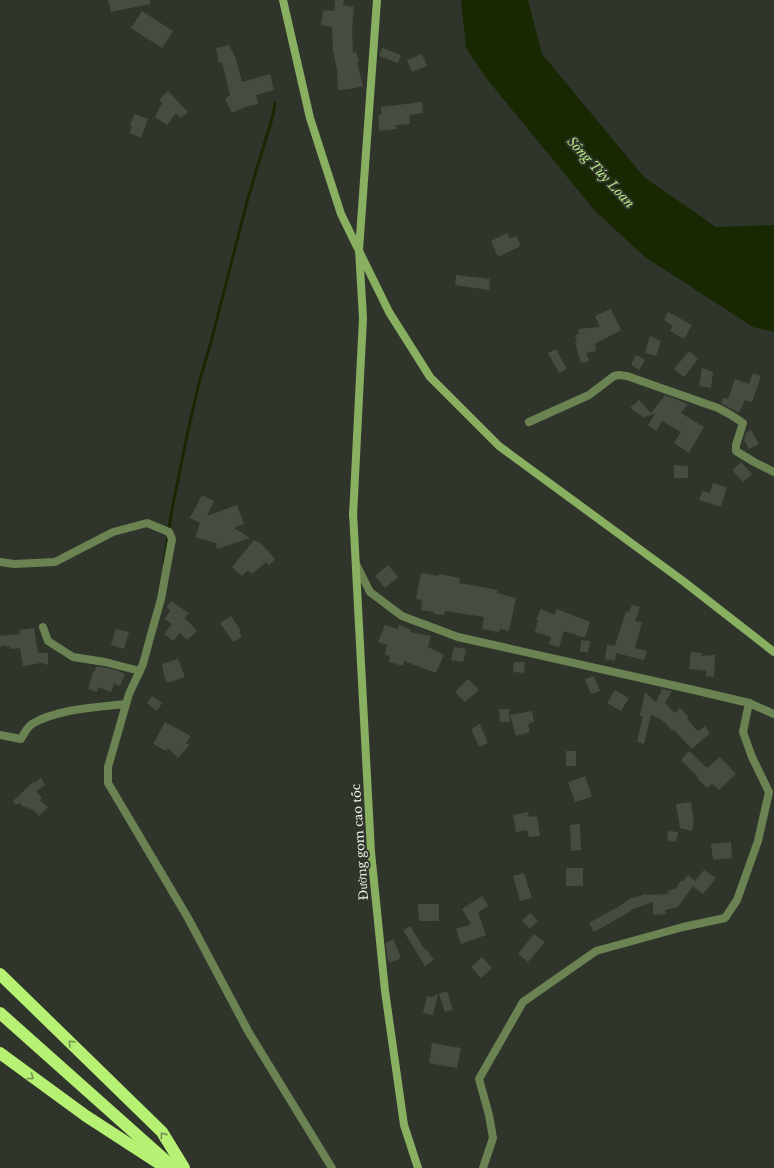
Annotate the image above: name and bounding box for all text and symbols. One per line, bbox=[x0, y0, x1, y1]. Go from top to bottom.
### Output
water label: Sông Túy Loan bbox=[563, 133, 638, 212]
street label: Đường gom cao tốc bbox=[348, 783, 371, 901]
one-way arrow bbox=[68, 1040, 76, 1048]
one-way arrow bbox=[27, 1072, 34, 1079]
one-way arrow bbox=[161, 1132, 168, 1139]

